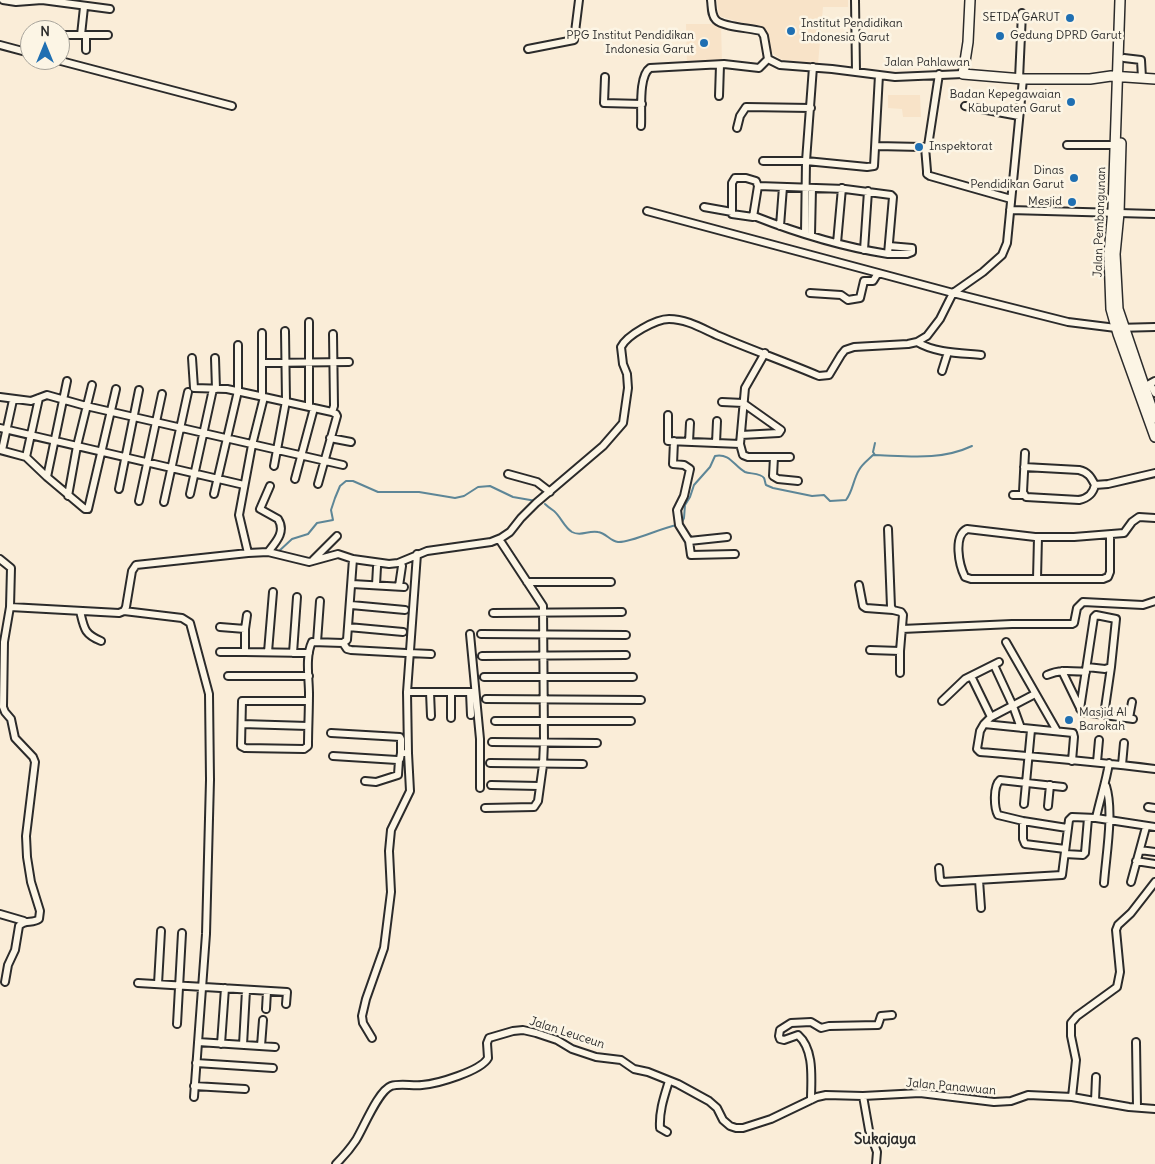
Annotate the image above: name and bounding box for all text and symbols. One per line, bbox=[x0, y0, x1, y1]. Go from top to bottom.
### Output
place label: SETDA GARUT bbox=[982, 11, 1060, 25]
marker: SETDA GARUT bbox=[1064, 12, 1076, 24]
place label: Institut Pendidikan Indonesia Garut bbox=[801, 17, 903, 45]
north arrow bbox=[20, 20, 70, 70]
text: N bbox=[40, 22, 50, 40]
marker: Institut Pendidikan Indonesia Garut bbox=[785, 25, 797, 37]
place label: PPG Institut Pendidikan Indonesia Garut bbox=[566, 29, 694, 57]
place label: Gedung DPRD Garut bbox=[1010, 29, 1122, 43]
marker: Gedung DPRD Garut bbox=[994, 30, 1006, 42]
marker: PPG Institut Pendidikan Indonesia Garut bbox=[698, 37, 710, 49]
street label: Jalan Pahlawan bbox=[884, 56, 970, 70]
place label: Badan Kepegawaian Kabupaten Garut bbox=[949, 88, 1061, 116]
marker: Badan Kepegawaian Kabupaten Garut bbox=[1065, 96, 1077, 108]
place label: Inspektorat bbox=[929, 140, 992, 154]
marker: Inspektorat bbox=[913, 141, 925, 153]
place label: Dinas Pendidikan Garut bbox=[970, 164, 1064, 192]
street label: Jalan Pembangunan bbox=[1091, 166, 1109, 278]
marker: Dinas Pendidikan Garut bbox=[1068, 172, 1080, 184]
place label: Mesjid bbox=[1028, 195, 1062, 209]
marker: Mesjid bbox=[1066, 196, 1078, 208]
place label: Masjid Al Barokah bbox=[1079, 706, 1127, 734]
marker: Masjid Al Barokah bbox=[1063, 714, 1075, 726]
street label: Jalan Leuceun bbox=[528, 1014, 606, 1052]
street label: Jalan Panawuan bbox=[906, 1076, 996, 1098]
district label: Sukajaya bbox=[854, 1131, 916, 1149]

